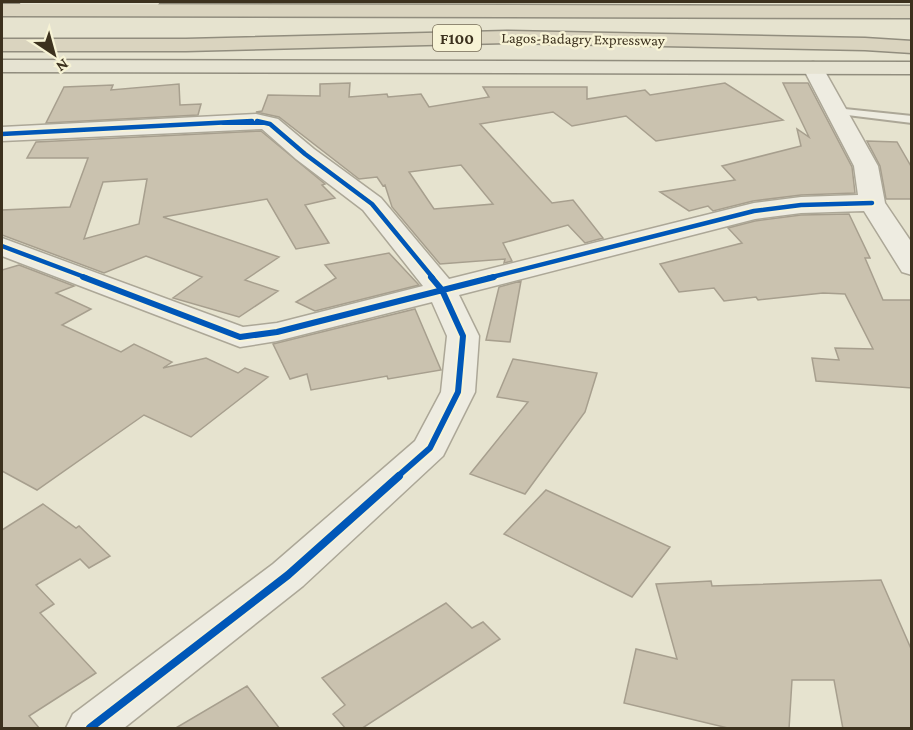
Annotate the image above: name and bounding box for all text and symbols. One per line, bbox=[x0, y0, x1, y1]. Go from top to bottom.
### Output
north arrow bbox=[24, 24, 84, 84]
road number: F100 bbox=[433, 25, 481, 51]
street label: Lagos-Badagry Expressway bbox=[501, 30, 665, 49]
text: N bbox=[53, 56, 72, 76]

